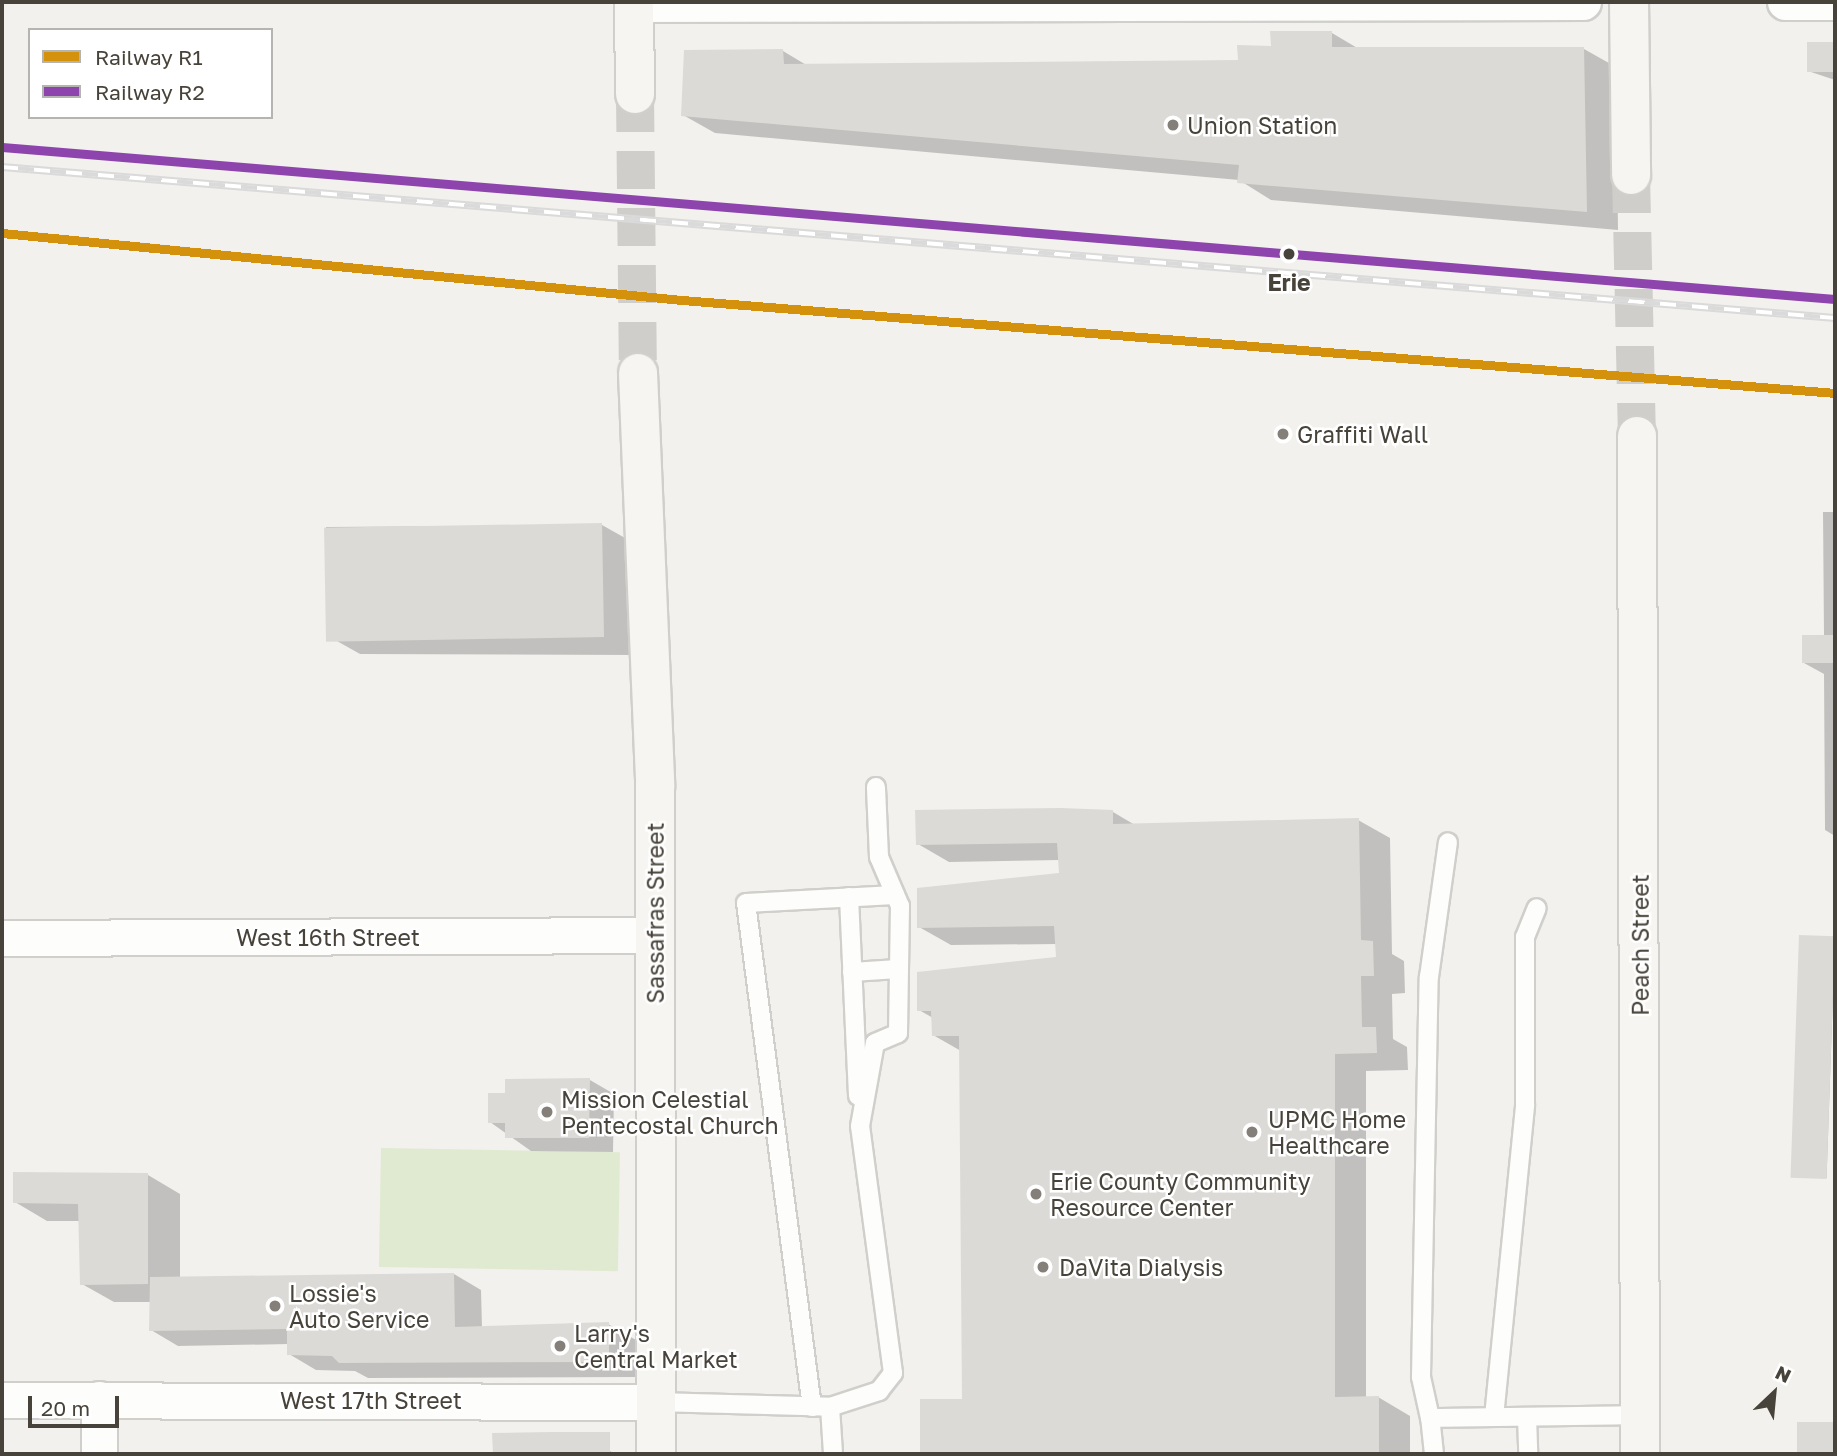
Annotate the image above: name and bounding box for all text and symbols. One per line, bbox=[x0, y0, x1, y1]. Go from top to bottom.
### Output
legend bbox=[28, 28, 273, 119]
text: Railway R1 bbox=[95, 44, 203, 70]
text: Railway R2 bbox=[95, 79, 205, 105]
place label: Union Station bbox=[1187, 111, 1337, 139]
marker: Union Station bbox=[1165, 117, 1181, 133]
marker: Erie bbox=[1278, 243, 1300, 265]
place label: Erie bbox=[1267, 268, 1311, 296]
place label: Graffiti Wall bbox=[1297, 420, 1428, 448]
marker: Graffiti Wall bbox=[1275, 426, 1291, 442]
street label: Sassafras Street bbox=[641, 822, 669, 1004]
street label: Peach Street bbox=[1626, 874, 1654, 1016]
street label: West 16th Street bbox=[236, 923, 420, 951]
place label: Mission Celestial Pentecostal Church bbox=[561, 1085, 779, 1139]
marker: Mission Celestial Pentecostal Church bbox=[539, 1104, 555, 1120]
place label: UPMC Home Healthcare bbox=[1268, 1105, 1406, 1159]
marker: UPMC Home Healthcare bbox=[1242, 1122, 1262, 1142]
place label: Erie County Community Resource Center bbox=[1050, 1167, 1311, 1221]
marker: Erie County Community Resource Center bbox=[1028, 1186, 1044, 1202]
place label: DaVita Dialysis bbox=[1059, 1253, 1223, 1281]
marker: DaVita Dialysis bbox=[1033, 1257, 1053, 1277]
place label: Lossie's Auto Service bbox=[289, 1279, 429, 1333]
marker: Lossie's Auto Service bbox=[267, 1298, 283, 1314]
place label: Larry's Central Market bbox=[574, 1319, 738, 1373]
marker: Larry's Central Market bbox=[552, 1338, 568, 1354]
north arrow bbox=[1739, 1358, 1809, 1428]
text: N bbox=[1772, 1360, 1795, 1387]
scale bar bbox=[32, 1382, 122, 1426]
street label: West 17th Street bbox=[280, 1386, 462, 1414]
text: 20 m bbox=[41, 1395, 90, 1421]

